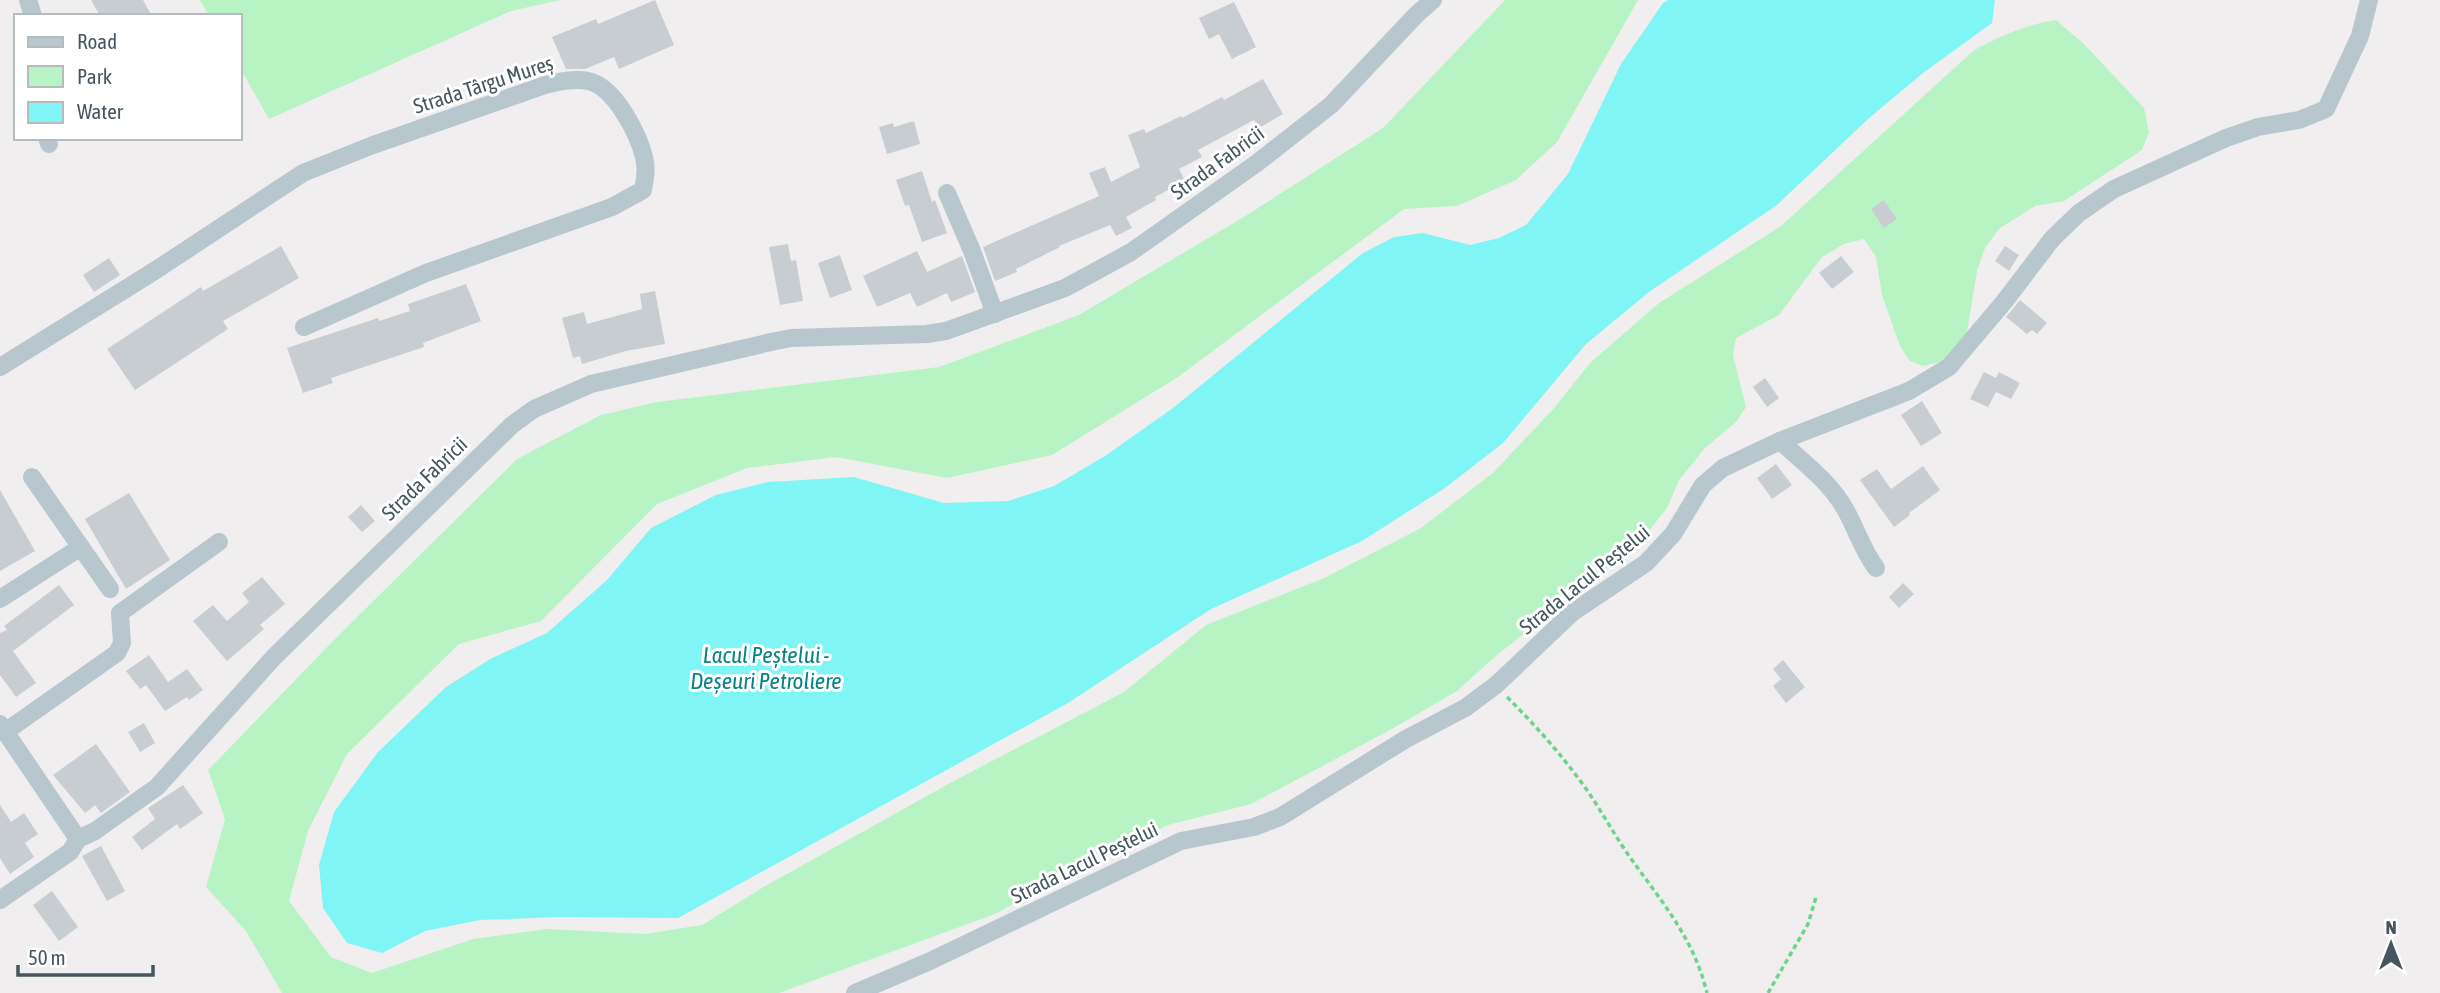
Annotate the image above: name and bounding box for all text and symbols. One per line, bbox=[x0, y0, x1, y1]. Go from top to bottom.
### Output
legend bbox=[14, 14, 242, 140]
text: Road bbox=[77, 29, 117, 53]
street label: Strada Târgu Mureș bbox=[410, 50, 556, 118]
text: Park bbox=[77, 64, 112, 88]
text: Water bbox=[77, 99, 124, 123]
street label: Strada Fabricii bbox=[1166, 120, 1268, 204]
street label: Strada Fabricii bbox=[376, 431, 472, 525]
street label: Strada Lacul Peștelui bbox=[1514, 519, 1654, 639]
water label: Lacul Peștelui - Deșeuri Petroliere bbox=[690, 642, 842, 694]
street label: Strada Lacul Peștelui bbox=[1007, 816, 1161, 908]
north arrow bbox=[2356, 909, 2426, 979]
text: N bbox=[2385, 916, 2397, 938]
scale bar bbox=[18, 934, 152, 978]
text: 50 m bbox=[28, 945, 66, 969]

